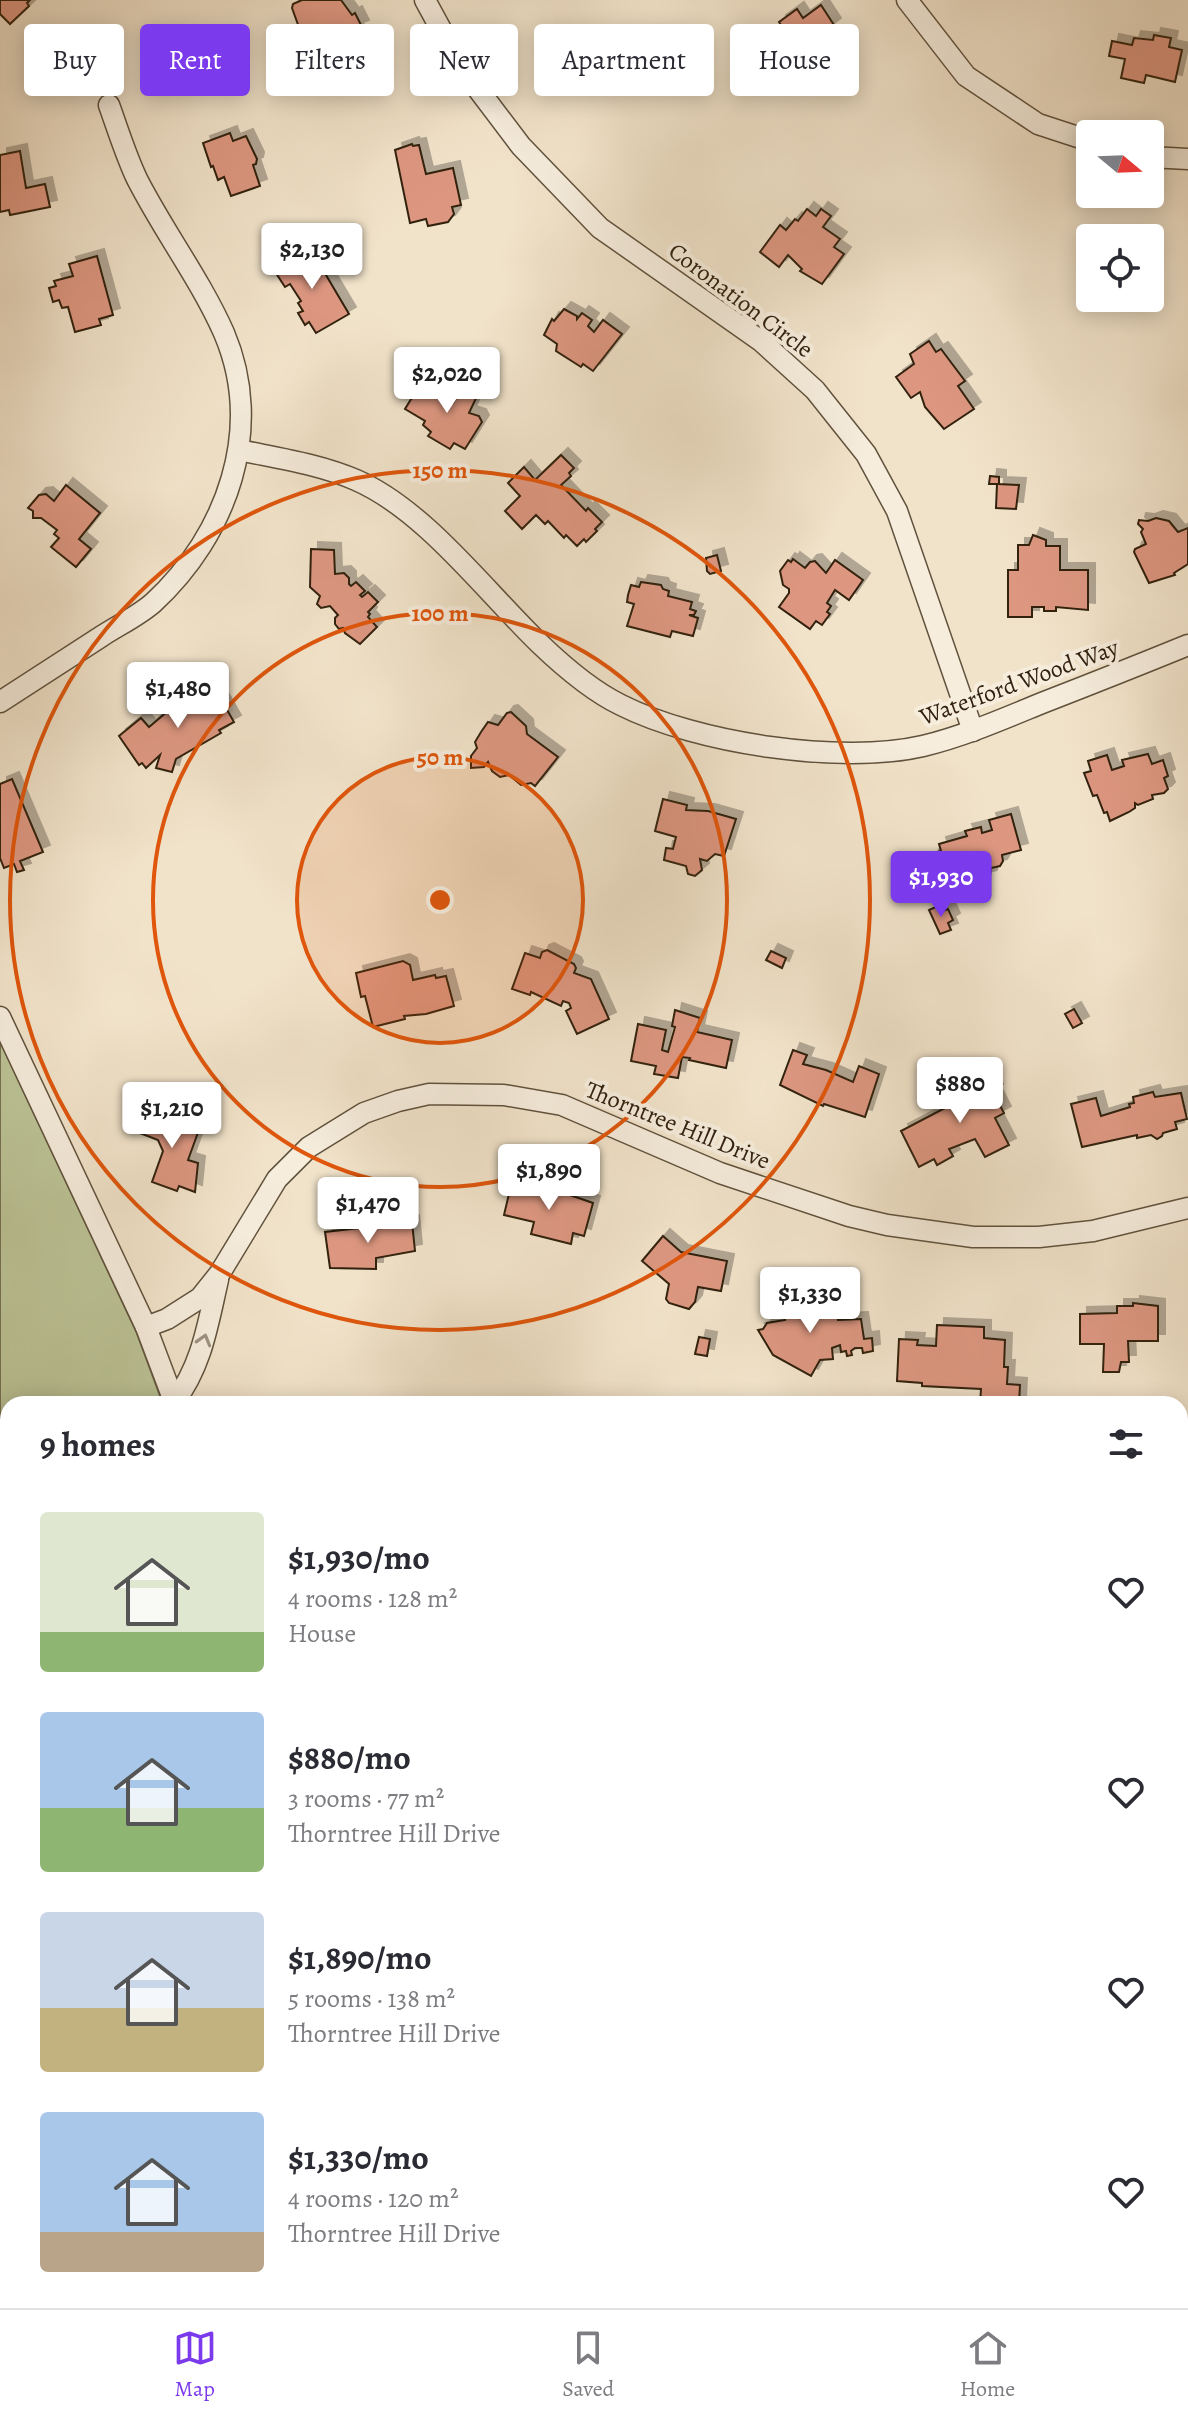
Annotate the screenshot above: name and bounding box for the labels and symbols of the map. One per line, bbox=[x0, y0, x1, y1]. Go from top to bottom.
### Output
north arrow bbox=[1076, 120, 1164, 208]
pin: $2,130 bbox=[247, 223, 377, 291]
street label: Coronation Circle bbox=[662, 235, 820, 365]
pin: $2,020 bbox=[382, 347, 512, 415]
text: 150 m bbox=[412, 454, 468, 486]
text: 100 m bbox=[411, 597, 469, 629]
street label: Waterford Wood Way bbox=[914, 631, 1123, 733]
pin: $1,480 bbox=[113, 662, 243, 730]
text: 50 m bbox=[417, 741, 463, 773]
pin: $1,930 bbox=[876, 851, 1006, 919]
centre of rings bbox=[426, 886, 454, 914]
pin: $880 bbox=[913, 1057, 1007, 1125]
street label: Thorntree Hill Drive bbox=[581, 1073, 775, 1177]
pin: $1,210 bbox=[107, 1082, 237, 1150]
pin: $1,890 bbox=[484, 1144, 614, 1212]
pin: $1,470 bbox=[303, 1177, 433, 1245]
pin: $1,330 bbox=[745, 1267, 875, 1335]
one-way arrow bbox=[194, 1334, 211, 1348]

